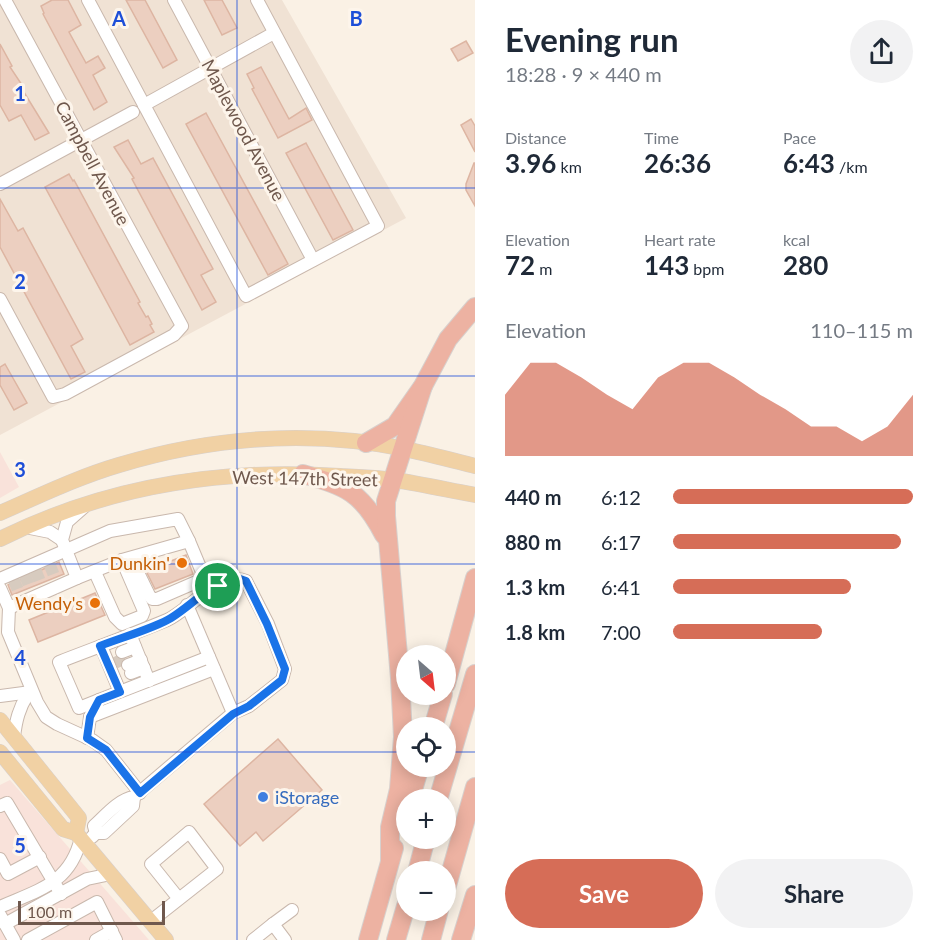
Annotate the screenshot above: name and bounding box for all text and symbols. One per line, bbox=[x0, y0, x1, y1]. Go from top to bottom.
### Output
text: A bbox=[111, 6, 126, 30]
text: B bbox=[349, 6, 363, 30]
text: Evening run bbox=[505, 19, 679, 59]
button: share bbox=[850, 20, 913, 83]
street label: Maplewood Avenue bbox=[197, 55, 291, 205]
text: 18:28 · 9 × 440 m bbox=[505, 62, 662, 86]
text: 1 bbox=[14, 81, 26, 105]
street label: Campbell Avenue bbox=[51, 97, 135, 229]
text: Distance bbox=[505, 128, 566, 147]
text: Time bbox=[644, 128, 679, 147]
text: Pace bbox=[783, 128, 816, 147]
text: 3.96 bbox=[505, 147, 556, 179]
text: 26:36 bbox=[644, 147, 711, 179]
text: 6:43 bbox=[783, 147, 835, 179]
text: km bbox=[556, 157, 582, 176]
text: /km bbox=[835, 157, 868, 176]
text: Elevation bbox=[505, 230, 570, 249]
text: Heart rate bbox=[644, 230, 716, 249]
text: kcal bbox=[783, 230, 810, 249]
text: 72 bbox=[505, 249, 535, 281]
text: 143 bbox=[644, 249, 689, 281]
text: 280 bbox=[783, 249, 828, 281]
text: m bbox=[535, 259, 552, 278]
text: bpm bbox=[689, 259, 724, 278]
text: 2 bbox=[14, 269, 26, 293]
text: Elevation bbox=[505, 318, 586, 342]
text: 110–115 m bbox=[810, 318, 913, 342]
text: 3 bbox=[14, 457, 26, 481]
street label: West 147th Street bbox=[232, 466, 379, 490]
text: 440 m bbox=[505, 485, 561, 509]
text: 6:12 bbox=[601, 485, 641, 509]
text: 880 m bbox=[505, 530, 561, 554]
text: 6:17 bbox=[601, 530, 641, 554]
place label: Dunkin' bbox=[109, 552, 170, 574]
marker: Dunkin' bbox=[175, 556, 189, 570]
pin bbox=[192, 560, 243, 611]
icon: arrive bbox=[201, 569, 234, 602]
text: 1.3 km bbox=[505, 575, 565, 599]
text: 6:41 bbox=[601, 575, 641, 599]
place label: Wendy's bbox=[15, 592, 83, 614]
marker: Wendy's bbox=[88, 596, 102, 610]
text: 1.8 km bbox=[505, 620, 565, 644]
text: 7:00 bbox=[601, 620, 641, 644]
text: 4 bbox=[14, 645, 26, 669]
north arrow bbox=[396, 645, 456, 705]
map controls bbox=[396, 645, 456, 921]
button: locate bbox=[396, 717, 456, 777]
place label: iStorage bbox=[275, 786, 339, 808]
button: + bbox=[396, 789, 456, 849]
marker: iStorage bbox=[256, 790, 270, 804]
text: 5 bbox=[14, 833, 26, 857]
button: Save bbox=[505, 859, 703, 928]
button: Share bbox=[715, 859, 913, 928]
button: − bbox=[396, 861, 456, 921]
scale bar bbox=[18, 898, 165, 926]
text: 100 m bbox=[27, 902, 72, 921]

